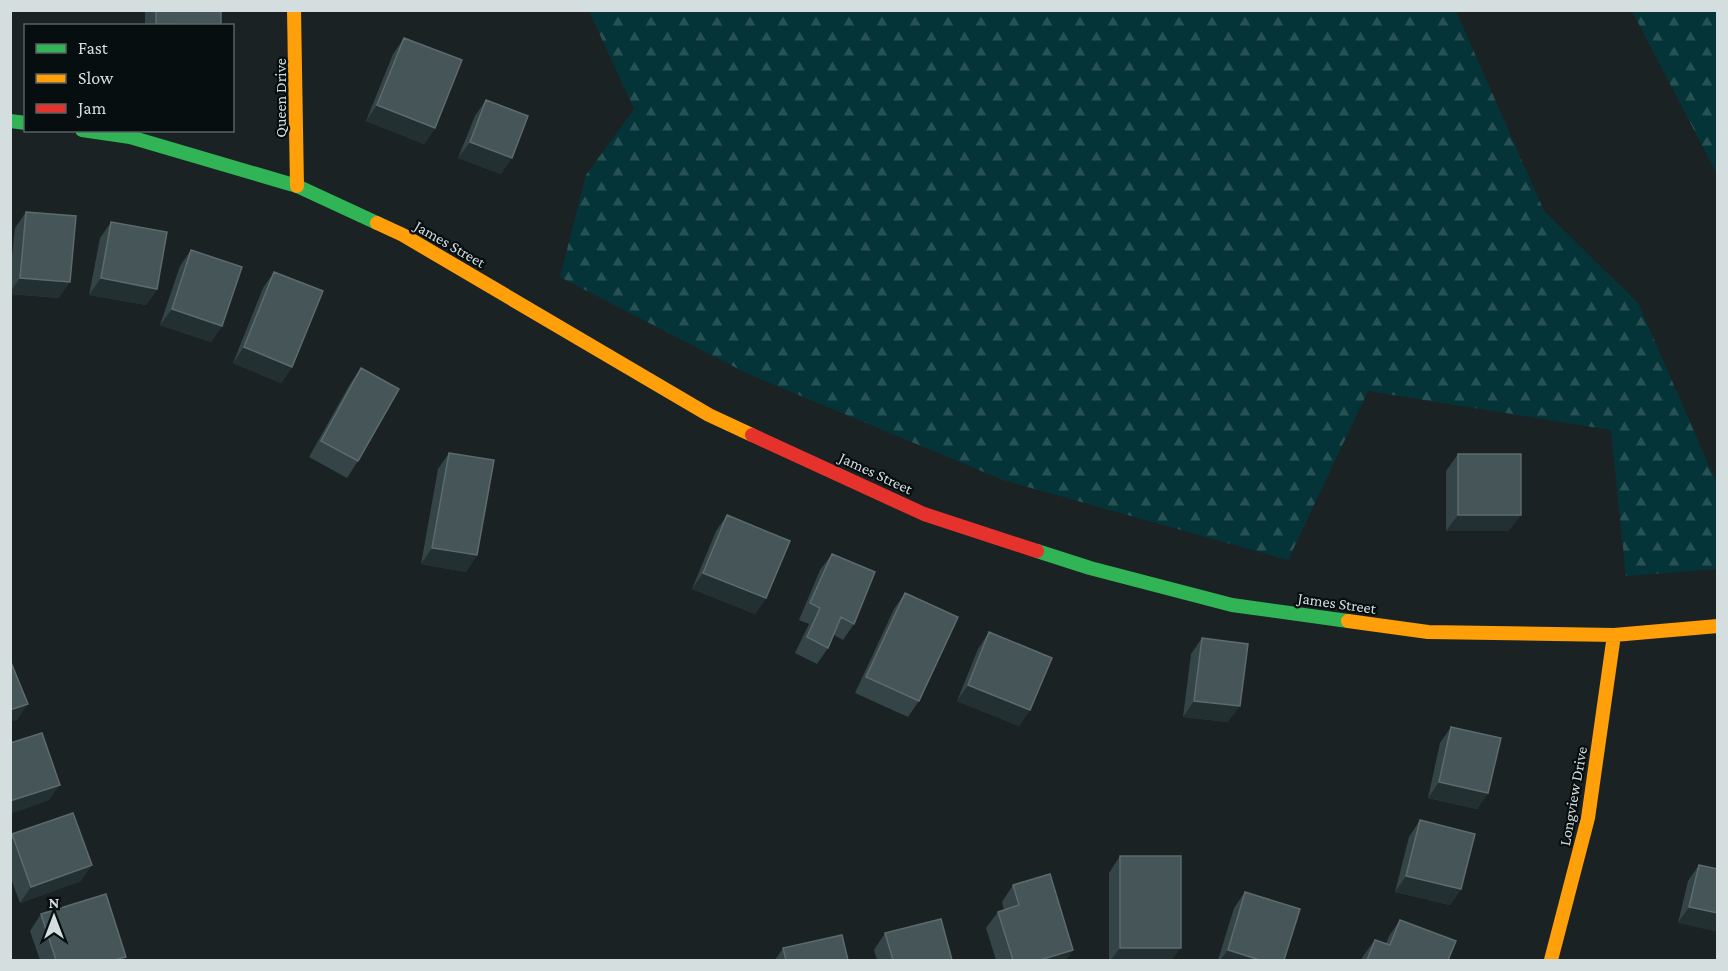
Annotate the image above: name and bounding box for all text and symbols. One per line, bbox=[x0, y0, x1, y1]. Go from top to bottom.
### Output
legend bbox=[24, 24, 234, 132]
text: Fast bbox=[78, 38, 109, 58]
street label: Queen Drive bbox=[272, 58, 289, 138]
text: Slow bbox=[78, 68, 114, 88]
text: Jam bbox=[76, 98, 107, 118]
street label: James Street bbox=[409, 216, 489, 272]
street label: James Street bbox=[834, 448, 916, 499]
street label: James Street bbox=[1295, 589, 1378, 618]
street label: Longview Drive bbox=[1556, 745, 1591, 847]
north arrow bbox=[24, 887, 84, 947]
text: N bbox=[49, 894, 60, 911]

